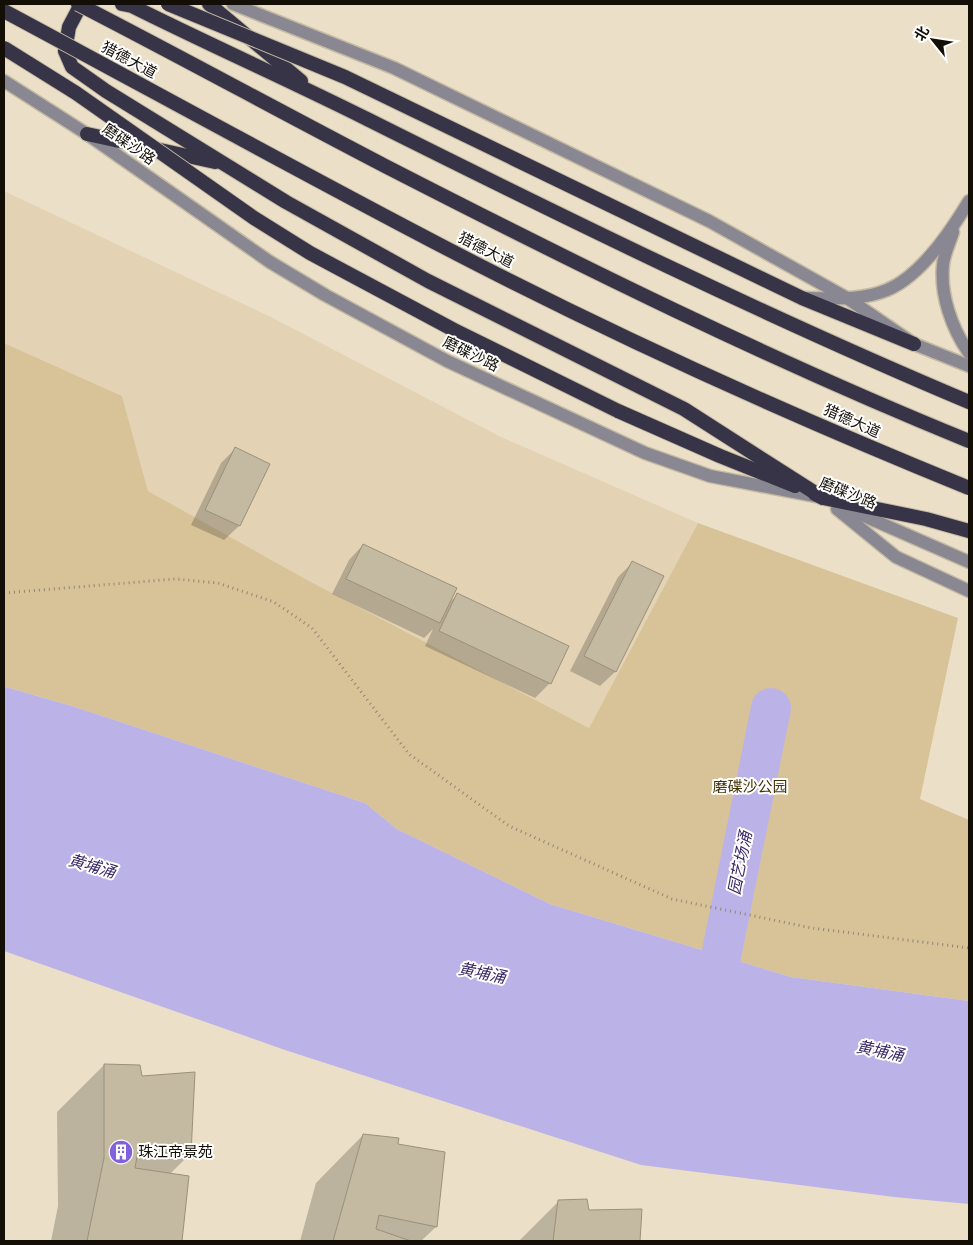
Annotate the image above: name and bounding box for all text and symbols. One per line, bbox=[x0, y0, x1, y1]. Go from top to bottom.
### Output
north arrow bbox=[908, 15, 958, 65]
text: 北 bbox=[910, 22, 934, 45]
street label: 猎德大道 bbox=[97, 36, 161, 84]
street label: 磨碟沙路 bbox=[98, 118, 160, 170]
street label: 猎德大道 bbox=[454, 227, 518, 273]
street label: 磨碟沙路 bbox=[439, 331, 503, 377]
street label: 猎德大道 bbox=[820, 399, 884, 443]
street label: 磨碟沙路 bbox=[816, 472, 880, 514]
park label: 磨碟沙公园 bbox=[712, 776, 788, 798]
water label: 园艺场涌 bbox=[723, 827, 758, 897]
water label: 黄埔涌 bbox=[66, 848, 120, 884]
water label: 黄埔涌 bbox=[456, 957, 510, 989]
water label: 黄埔涌 bbox=[854, 1035, 908, 1067]
building icon: 珠江帝景苑 bbox=[108, 1139, 134, 1165]
place label: 珠江帝景苑 bbox=[138, 1141, 213, 1163]

